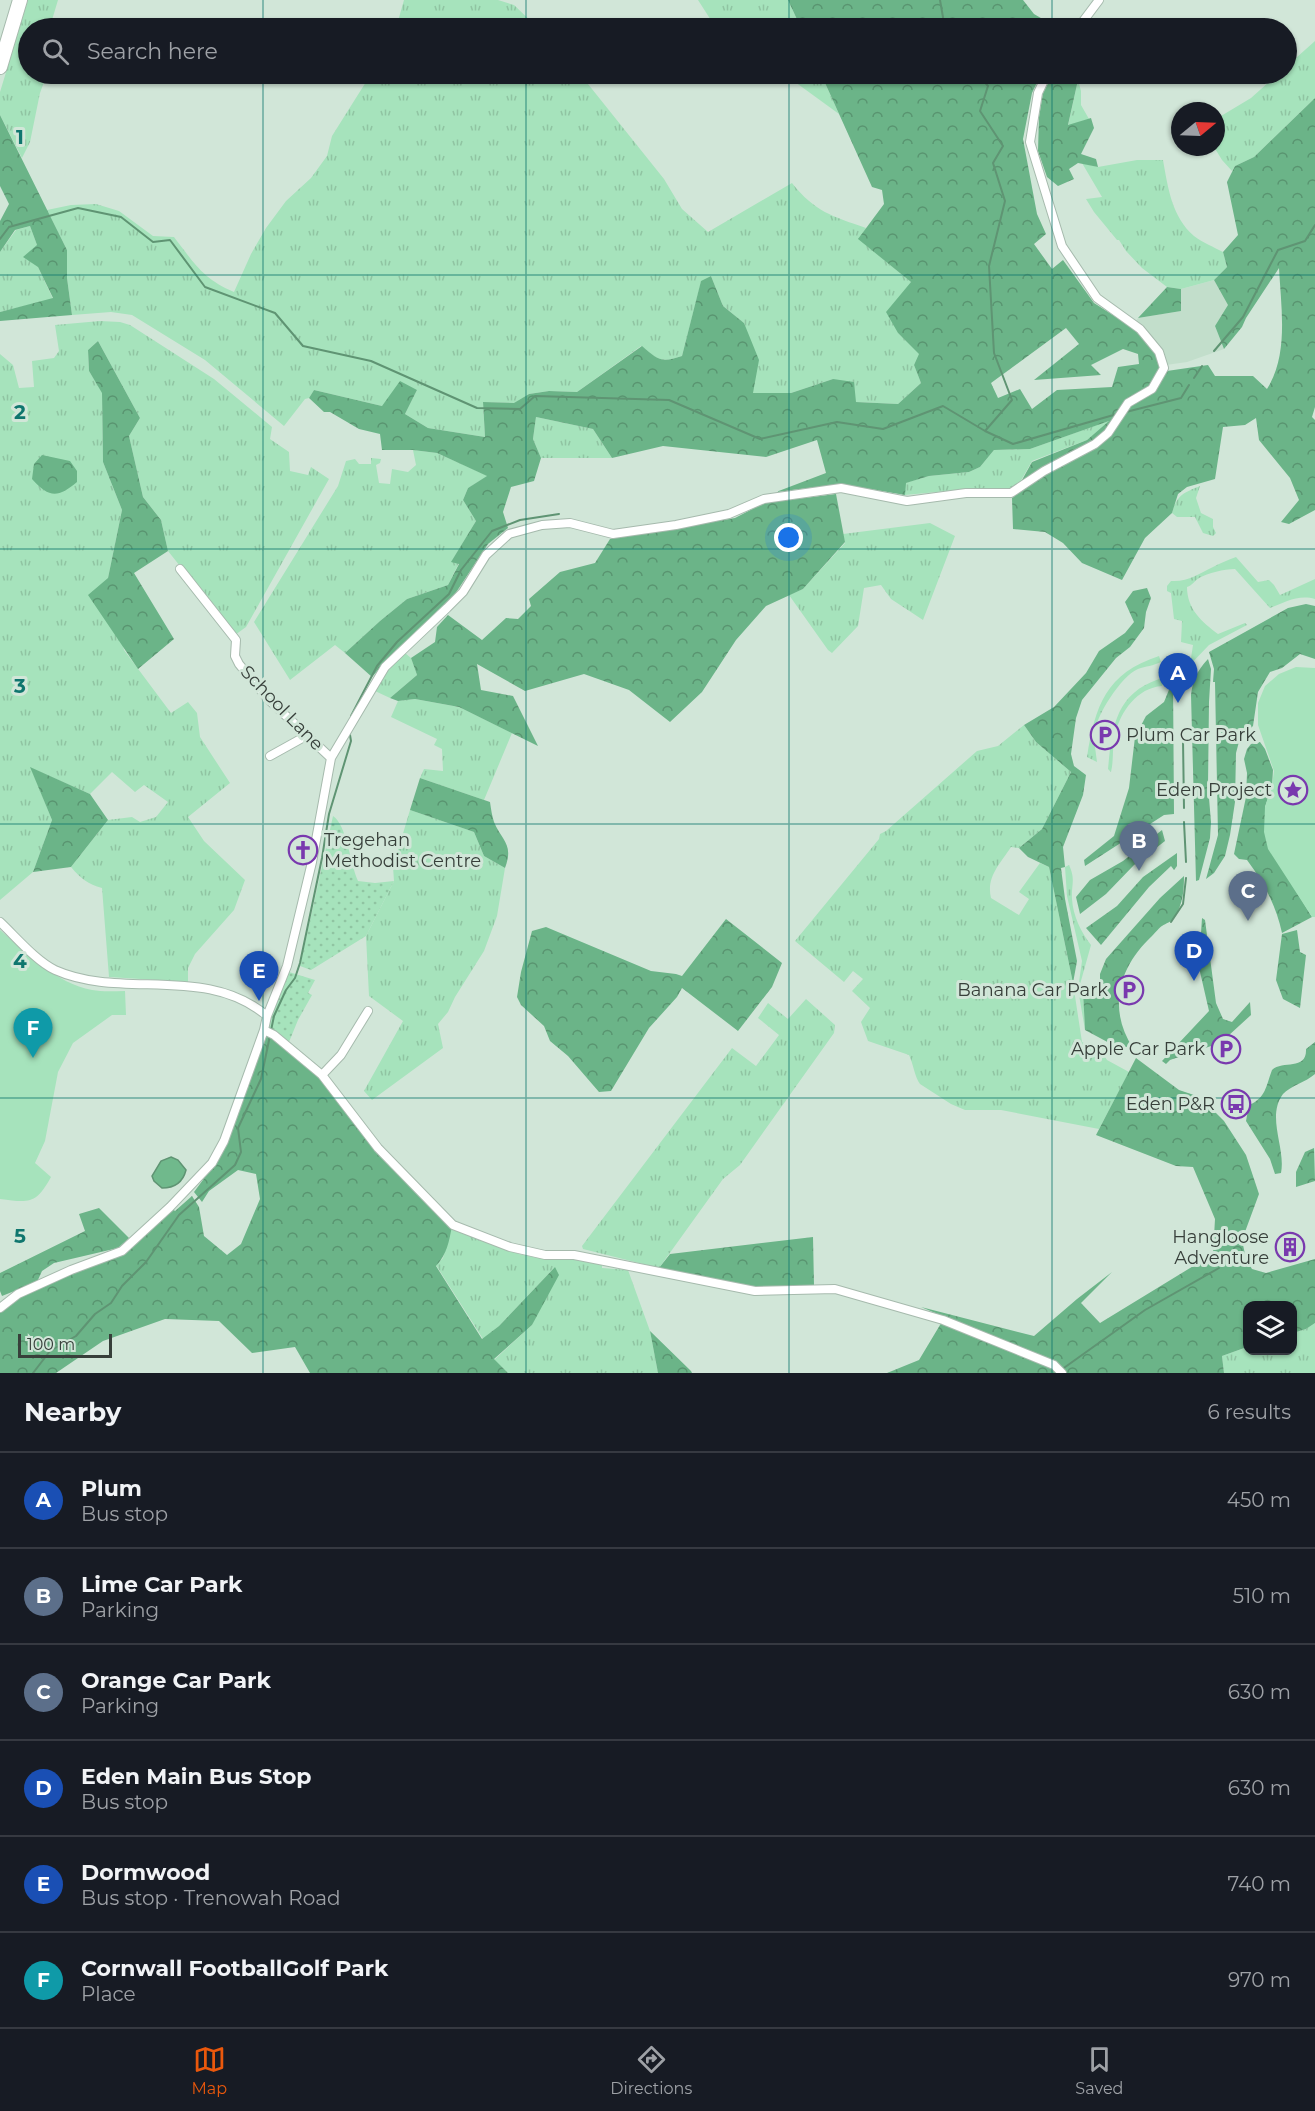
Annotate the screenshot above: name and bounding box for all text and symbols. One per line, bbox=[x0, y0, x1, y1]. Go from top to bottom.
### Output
search box bbox=[18, 18, 1297, 84]
icon: search bbox=[39, 35, 72, 68]
text: Search here bbox=[87, 38, 218, 65]
north arrow bbox=[1171, 102, 1225, 156]
text: 1 bbox=[16, 125, 24, 149]
text: 2 bbox=[14, 400, 26, 424]
your location bbox=[774, 523, 803, 552]
pin: A bbox=[1158, 654, 1198, 703]
street label: School Lane bbox=[236, 661, 328, 755]
text: 3 bbox=[13, 674, 26, 698]
parking icon: Plum Car Park bbox=[1089, 719, 1121, 751]
place label: Plum Car Park bbox=[1126, 724, 1256, 746]
place icon: Eden Project bbox=[1277, 774, 1309, 806]
place label: Eden Project bbox=[1156, 779, 1272, 801]
pin: B bbox=[1120, 822, 1158, 871]
place label: Tregehan Methodist Centre bbox=[324, 829, 481, 872]
church icon: Tregehan Methodist Centre bbox=[287, 834, 319, 866]
pin: C bbox=[1228, 872, 1268, 921]
pin: D bbox=[1174, 932, 1214, 981]
text: 4 bbox=[13, 949, 27, 973]
pin: E bbox=[240, 952, 278, 1001]
parking icon: Banana Car Park bbox=[1113, 974, 1145, 1006]
place label: Banana Car Park bbox=[957, 979, 1108, 1001]
pin: F bbox=[14, 1008, 52, 1058]
parking icon: Apple Car Park bbox=[1210, 1033, 1242, 1065]
place label: Apple Car Park bbox=[1071, 1038, 1205, 1060]
bus stop icon: Eden P&R bbox=[1220, 1088, 1252, 1120]
place label: Eden P&R bbox=[1126, 1093, 1215, 1115]
text: 5 bbox=[14, 1224, 26, 1248]
place label: Hangloose Adventure bbox=[1172, 1226, 1269, 1269]
building icon: Hangloose Adventure bbox=[1274, 1231, 1306, 1263]
map controls bbox=[1243, 1301, 1297, 1355]
button: layers bbox=[1243, 1301, 1297, 1355]
scale bar bbox=[18, 1331, 112, 1358]
text: 100 m bbox=[27, 1335, 75, 1354]
text: Nearby bbox=[24, 1396, 121, 1428]
text: 6 results bbox=[1207, 1400, 1291, 1424]
text: Plum bbox=[81, 1475, 142, 1502]
text: A bbox=[36, 1488, 51, 1512]
text: 450 m bbox=[1227, 1488, 1291, 1512]
text: Bus stop bbox=[81, 1502, 168, 1526]
text: Lime Car Park bbox=[81, 1571, 242, 1598]
text: B bbox=[36, 1584, 51, 1608]
text: 510 m bbox=[1233, 1584, 1291, 1608]
text: Parking bbox=[81, 1598, 159, 1622]
text: Orange Car Park bbox=[81, 1667, 271, 1694]
text: C bbox=[36, 1680, 51, 1704]
text: 630 m bbox=[1228, 1680, 1291, 1704]
text: Parking bbox=[81, 1694, 159, 1718]
text: Eden Main Bus Stop bbox=[81, 1763, 312, 1790]
text: D bbox=[35, 1776, 52, 1800]
text: 630 m bbox=[1228, 1776, 1291, 1800]
text: Bus stop bbox=[81, 1790, 168, 1814]
text: Dormwood bbox=[81, 1859, 210, 1886]
text: E bbox=[37, 1872, 50, 1896]
text: 740 m bbox=[1228, 1872, 1291, 1896]
text: Bus stop · Trenowah Road bbox=[81, 1886, 341, 1910]
text: Cornwall FootballGolf Park bbox=[81, 1955, 388, 1982]
text: F bbox=[37, 1968, 50, 1992]
text: 970 m bbox=[1228, 1968, 1291, 1992]
text: Place bbox=[81, 1982, 136, 2006]
tab: Map bbox=[192, 2043, 227, 2098]
tab: Directions bbox=[610, 2043, 692, 2098]
tab: Saved bbox=[1075, 2043, 1123, 2098]

